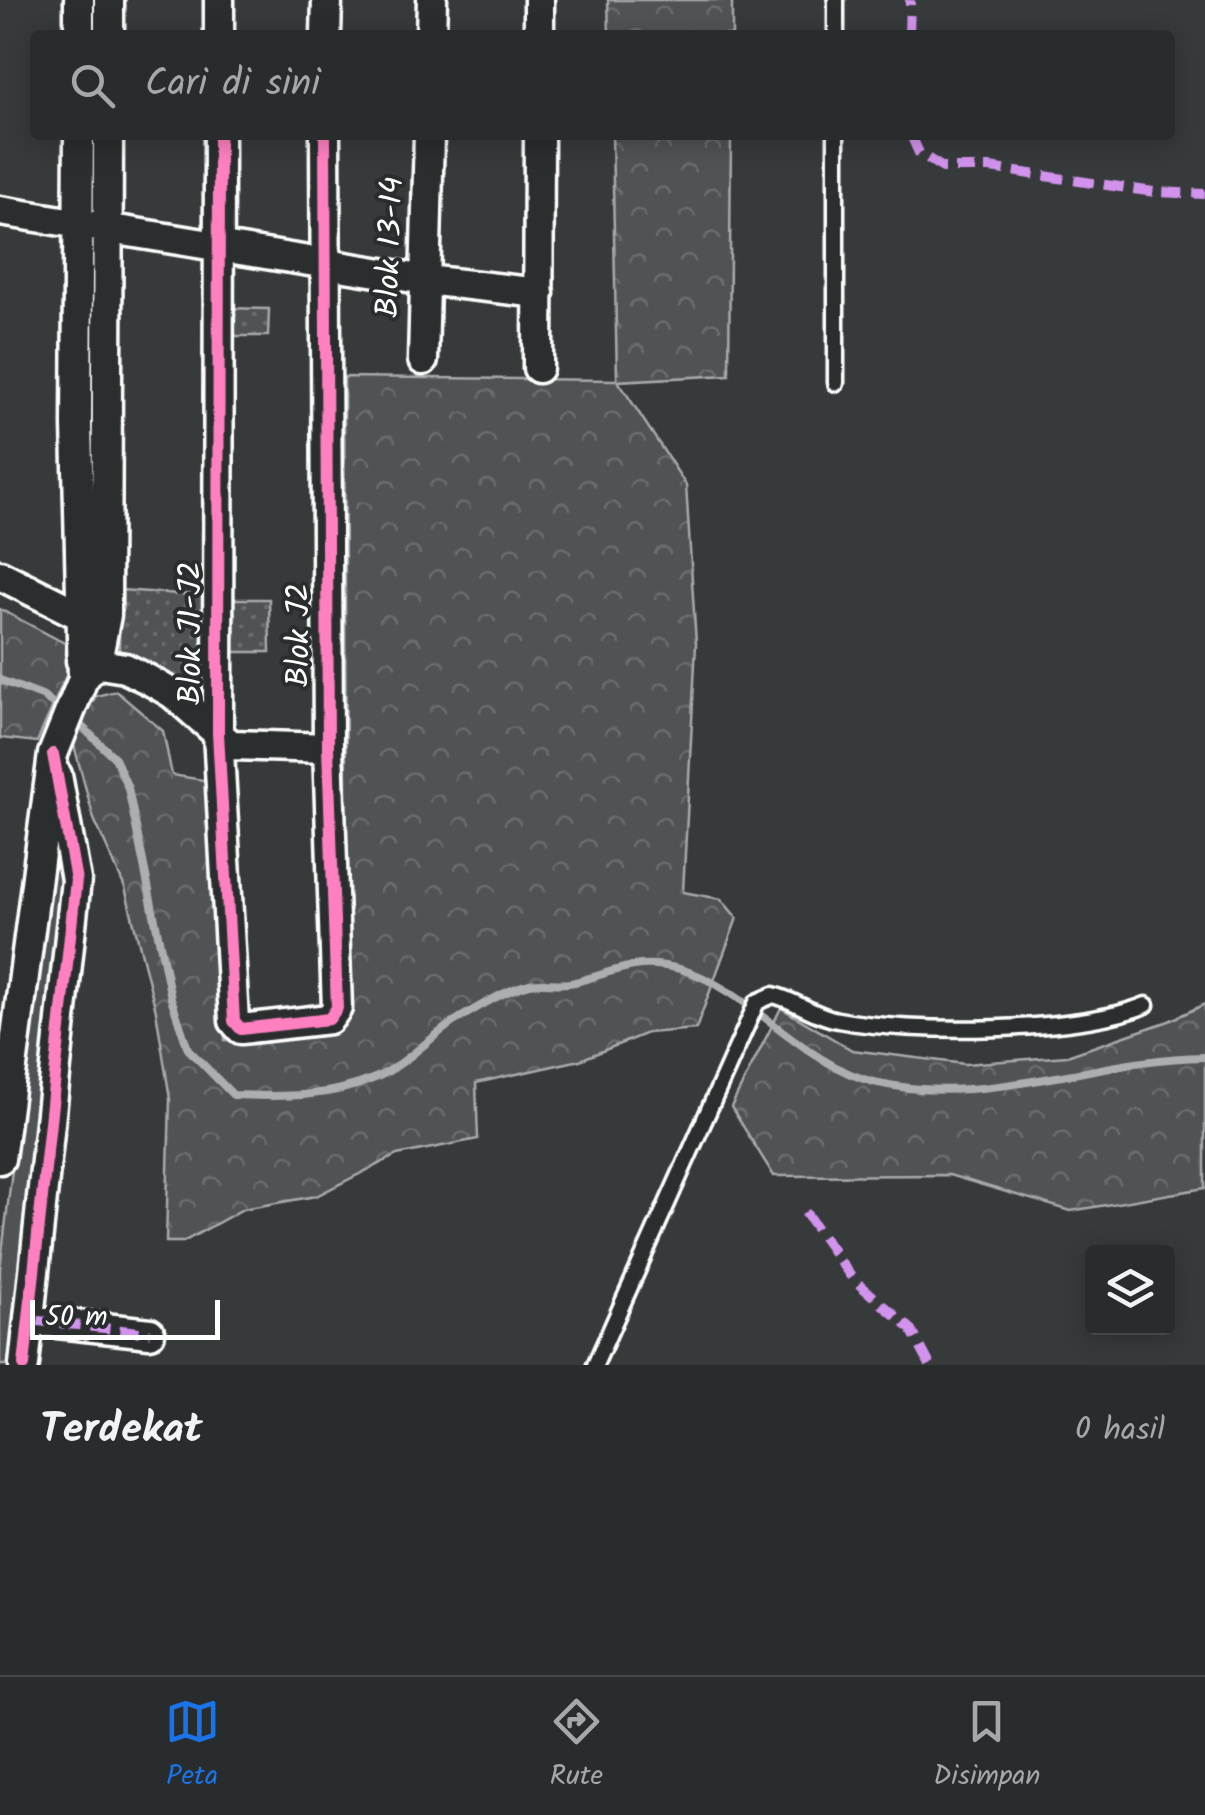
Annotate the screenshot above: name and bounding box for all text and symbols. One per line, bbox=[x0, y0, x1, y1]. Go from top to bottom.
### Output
search box bbox=[30, 30, 1175, 140]
text: Cari di sini bbox=[145, 55, 320, 115]
icon: search bbox=[65, 58, 120, 113]
street label: Blok I3-I4 bbox=[363, 176, 419, 318]
street label: Blok J1-J2 bbox=[166, 561, 217, 705]
street label: Blok J2 bbox=[274, 583, 325, 687]
map controls bbox=[1085, 1245, 1175, 1335]
button: layers bbox=[1085, 1245, 1175, 1335]
scale bar bbox=[30, 1295, 220, 1340]
text: 50 m bbox=[45, 1295, 108, 1340]
text: Terdekat bbox=[40, 1397, 203, 1464]
text: 0 hasil bbox=[1075, 1405, 1165, 1456]
tab: Peta bbox=[165, 1694, 220, 1799]
tab: Rute bbox=[549, 1694, 604, 1799]
tab: Disimpan bbox=[933, 1694, 1040, 1799]

